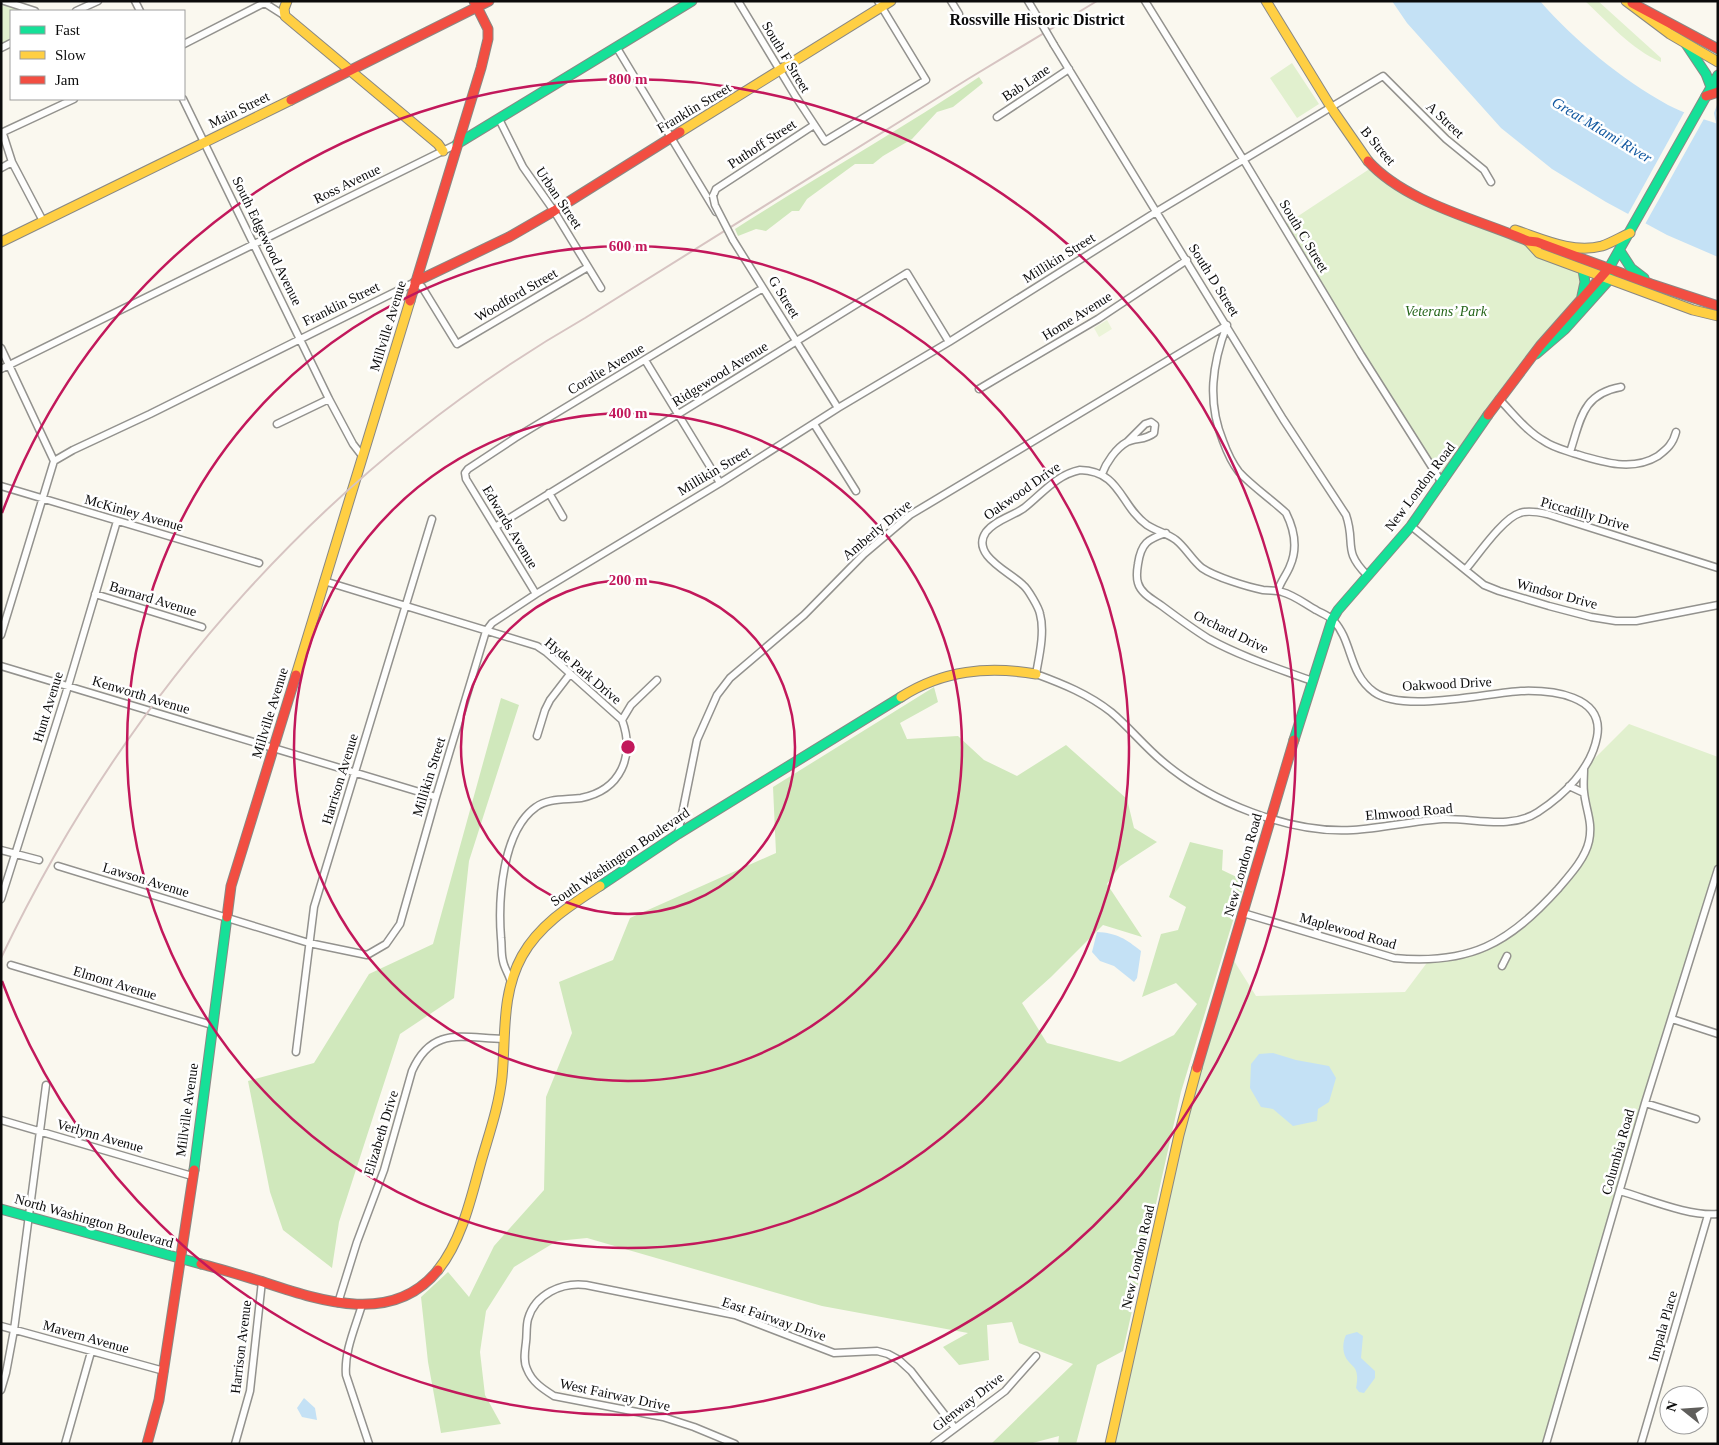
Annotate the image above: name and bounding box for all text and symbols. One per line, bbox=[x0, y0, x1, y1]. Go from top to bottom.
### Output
legend bbox=[10, 10, 185, 100]
district label: Rossville Historic District bbox=[949, 11, 1125, 28]
street label: South F Street bbox=[759, 19, 813, 95]
text: Fast bbox=[55, 22, 81, 38]
text: Slow bbox=[55, 47, 86, 63]
street label: Bab Lane bbox=[999, 62, 1053, 104]
text: 800 m bbox=[609, 71, 648, 87]
text: Jam bbox=[55, 72, 79, 88]
street label: Franklin Street bbox=[654, 80, 734, 136]
street label: Main Street bbox=[206, 89, 272, 131]
water label: Great Miami River bbox=[1549, 94, 1655, 166]
street label: A Street bbox=[1423, 99, 1467, 141]
street label: Puthoff Street bbox=[725, 116, 799, 172]
street label: B Street bbox=[1358, 124, 1398, 168]
street label: Ross Avenue bbox=[311, 161, 383, 207]
street label: Urban Street bbox=[533, 164, 585, 232]
street label: South Edgewood Avenue bbox=[229, 174, 305, 308]
street label: South C Street bbox=[1277, 197, 1332, 275]
street label: Millikin Street bbox=[1020, 230, 1098, 286]
text: 600 m bbox=[609, 238, 648, 254]
street label: South D Street bbox=[1186, 241, 1242, 319]
street label: Woodford Street bbox=[472, 265, 560, 325]
street label: G Street bbox=[765, 273, 803, 321]
street label: Franklin Street bbox=[300, 279, 382, 329]
street label: Millville Avenue bbox=[367, 279, 409, 373]
street label: Home Avenue bbox=[1039, 289, 1115, 343]
park label: Veterans’ Park bbox=[1405, 304, 1488, 319]
street label: Ridgewood Avenue bbox=[669, 339, 771, 409]
street label: Coralie Avenue bbox=[565, 340, 647, 398]
text: 400 m bbox=[609, 405, 648, 421]
street label: New London Road bbox=[1382, 440, 1458, 534]
street label: Millikin Street bbox=[675, 443, 753, 499]
street label: Oakwood Drive bbox=[981, 459, 1063, 523]
street label: Edwards Avenue bbox=[479, 483, 541, 571]
street label: McKinley Avenue bbox=[83, 492, 185, 534]
street label: Piccadilly Drive bbox=[1539, 494, 1631, 534]
street label: Amberly Drive bbox=[840, 497, 914, 563]
text: 200 m bbox=[609, 572, 648, 588]
street label: Windsor Drive bbox=[1515, 576, 1599, 612]
street label: Barnard Avenue bbox=[108, 579, 198, 619]
street label: Orchard Drive bbox=[1191, 607, 1271, 657]
street label: Hyde Park Drive bbox=[542, 635, 624, 707]
street label: Millville Avenue bbox=[249, 666, 291, 760]
street label: Hunt Avenue bbox=[30, 670, 66, 744]
street label: Kenworth Avenue bbox=[90, 673, 192, 717]
street label: Oakwood Drive bbox=[1402, 674, 1492, 694]
street label: Harrison Avenue bbox=[319, 732, 361, 826]
street label: Millikin Street bbox=[410, 735, 448, 818]
centre of rings bbox=[619, 738, 637, 756]
street label: Elmwood Road bbox=[1365, 801, 1453, 823]
street label: South Washington Boulevard bbox=[548, 805, 692, 909]
street label: New London Road bbox=[1221, 812, 1265, 918]
street label: Lawson Avenue bbox=[101, 860, 191, 900]
street label: Maplewood Road bbox=[1298, 910, 1398, 952]
street label: Elmont Avenue bbox=[71, 963, 159, 1003]
street label: Millville Avenue bbox=[173, 1062, 201, 1158]
street label: Elizabeth Drive bbox=[361, 1089, 401, 1177]
street label: Columbia Road bbox=[1599, 1108, 1637, 1196]
street label: Verlynn Avenue bbox=[55, 1116, 145, 1156]
street label: North Washington Boulevard bbox=[13, 1191, 175, 1251]
street label: New London Road bbox=[1119, 1203, 1157, 1311]
street label: Impala Place bbox=[1646, 1289, 1680, 1363]
street label: East Fairway Drive bbox=[720, 1294, 828, 1344]
street label: Harrison Avenue bbox=[228, 1299, 254, 1395]
street label: Mavern Avenue bbox=[41, 1318, 131, 1356]
street label: Glenway Drive bbox=[930, 1370, 1006, 1434]
street label: West Fairway Drive bbox=[558, 1376, 672, 1414]
north arrow bbox=[1659, 1385, 1709, 1435]
text: N bbox=[1663, 1399, 1681, 1413]

